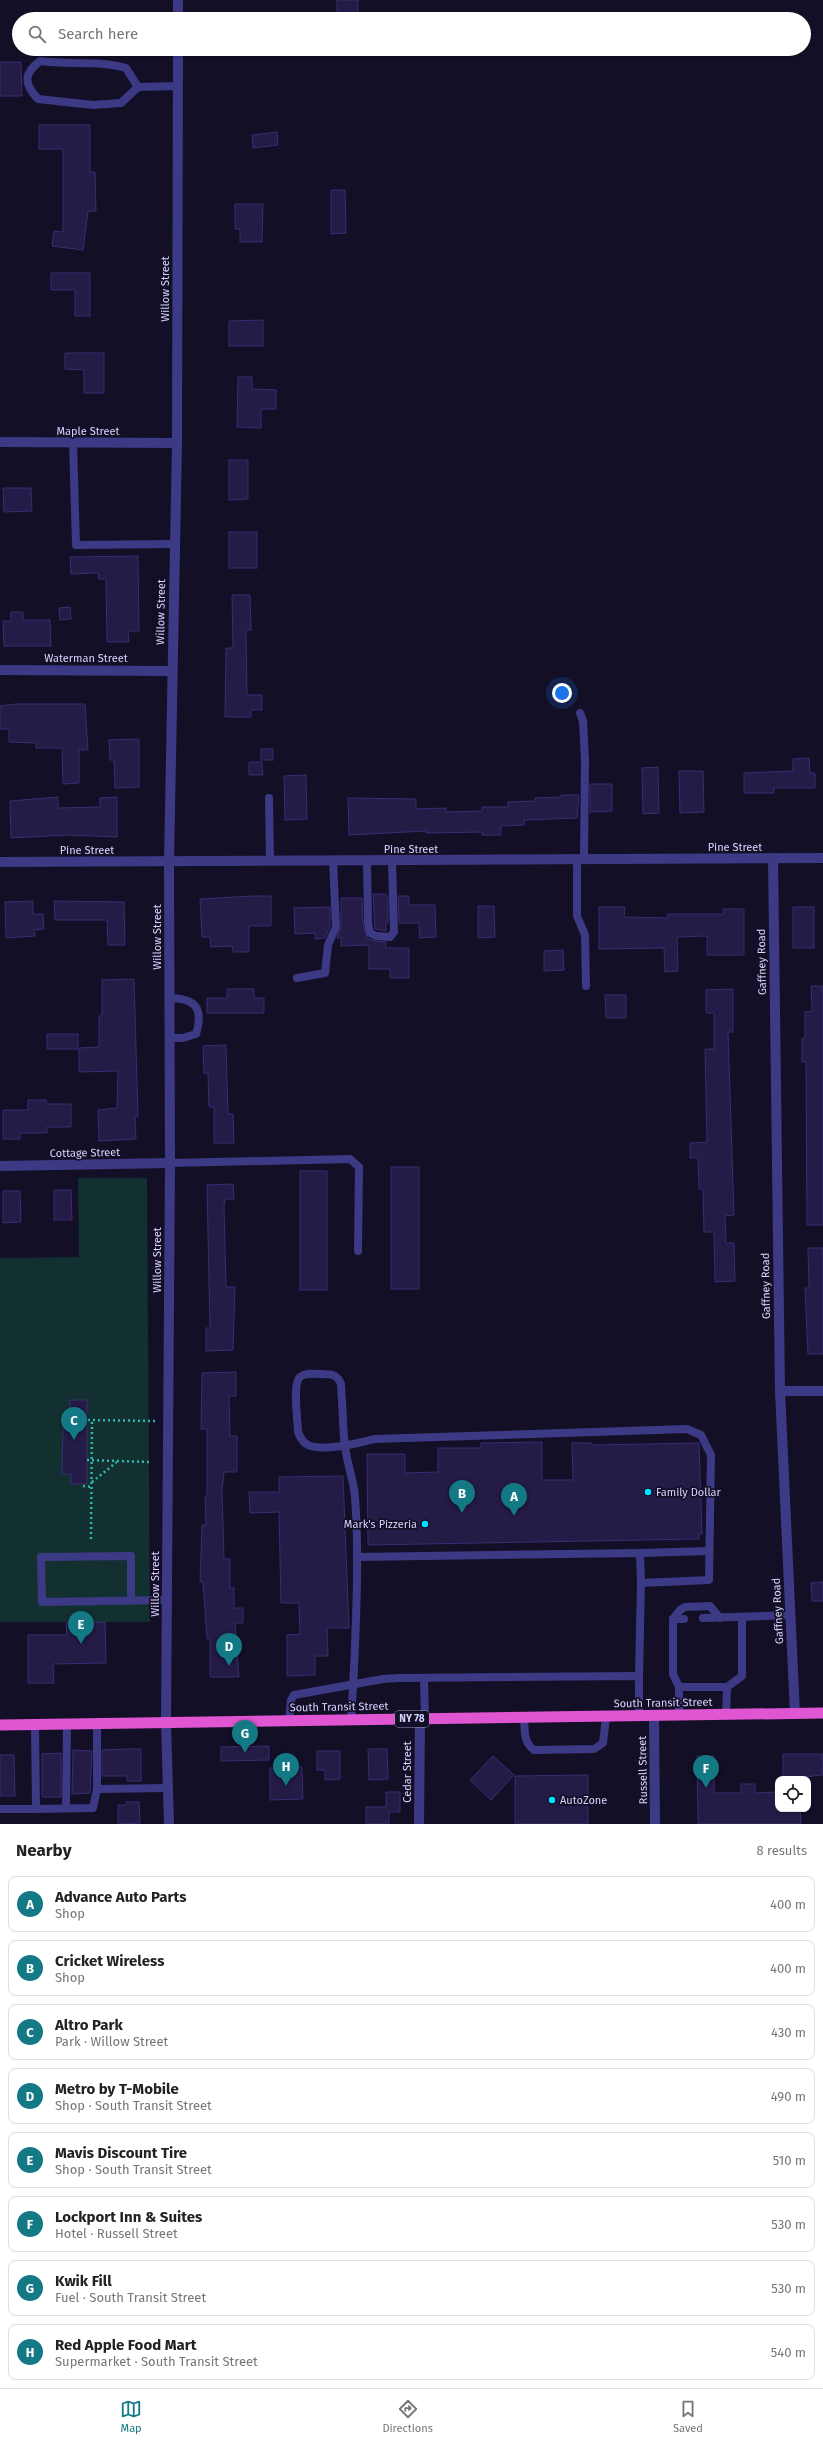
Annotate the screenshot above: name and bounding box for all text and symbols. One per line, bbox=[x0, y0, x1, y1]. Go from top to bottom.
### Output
search box bbox=[12, 12, 811, 56]
icon: search bbox=[26, 23, 48, 45]
text: Search here bbox=[58, 25, 138, 43]
street label: Willow Street bbox=[159, 256, 172, 322]
street label: Maple Street bbox=[57, 425, 120, 438]
street label: Willow Street bbox=[154, 579, 168, 645]
street label: Waterman Street bbox=[44, 652, 128, 665]
your location bbox=[552, 683, 572, 703]
street label: Pine Street bbox=[708, 841, 762, 854]
street label: Pine Street bbox=[384, 843, 438, 856]
street label: Pine Street bbox=[60, 844, 114, 857]
street label: Willow Street bbox=[151, 904, 164, 970]
street label: Gaffney Road bbox=[755, 929, 769, 995]
street label: Cottage Street bbox=[50, 1146, 120, 1160]
street label: Willow Street bbox=[151, 1227, 164, 1293]
street label: Gaffney Road bbox=[759, 1253, 773, 1319]
pin: C bbox=[61, 1407, 87, 1440]
pin: B bbox=[449, 1480, 475, 1513]
pin: A bbox=[501, 1483, 527, 1516]
place label: Family Dollar bbox=[656, 1486, 722, 1499]
marker: Family Dollar bbox=[643, 1487, 653, 1497]
place label: Mark's Pizzeria bbox=[344, 1518, 417, 1531]
marker: Mark's Pizzeria bbox=[420, 1519, 430, 1529]
street label: Willow Street bbox=[149, 1551, 162, 1617]
street label: Gaffney Road bbox=[770, 1578, 786, 1644]
pin: E bbox=[68, 1611, 94, 1644]
pin: D bbox=[216, 1633, 242, 1666]
street label: South Transit Street bbox=[614, 1696, 713, 1710]
street label: South Transit Street bbox=[290, 1700, 389, 1714]
road number: NY 78 bbox=[395, 1711, 429, 1727]
pin: G bbox=[232, 1720, 258, 1753]
street label: Russell Street bbox=[636, 1736, 650, 1804]
street label: Cedar Street bbox=[401, 1741, 414, 1803]
pin: H bbox=[273, 1753, 299, 1786]
pin: F bbox=[693, 1755, 719, 1788]
map controls bbox=[775, 1776, 811, 1812]
button: locate bbox=[775, 1776, 811, 1812]
place label: AutoZone bbox=[560, 1794, 607, 1807]
marker: AutoZone bbox=[547, 1795, 557, 1805]
text: Nearby bbox=[16, 1840, 71, 1861]
text: 8 results bbox=[756, 1843, 807, 1858]
text: Advance Auto Parts bbox=[55, 1888, 187, 1906]
text: A bbox=[26, 1897, 34, 1912]
text: 400 m bbox=[770, 1897, 806, 1912]
text: Shop bbox=[55, 1906, 85, 1921]
text: Cricket Wireless bbox=[55, 1952, 164, 1970]
text: B bbox=[26, 1961, 34, 1976]
text: 400 m bbox=[770, 1961, 806, 1976]
text: Shop bbox=[55, 1970, 85, 1985]
text: Altro Park bbox=[55, 2016, 123, 2034]
text: C bbox=[26, 2025, 34, 2040]
text: 430 m bbox=[771, 2025, 806, 2040]
text: Park · Willow Street bbox=[55, 2034, 168, 2049]
text: Metro by T-Mobile bbox=[55, 2080, 179, 2098]
text: D bbox=[26, 2089, 34, 2104]
text: 490 m bbox=[771, 2089, 806, 2104]
text: Shop · South Transit Street bbox=[55, 2098, 212, 2113]
text: Mavis Discount Tire bbox=[55, 2144, 187, 2162]
text: E bbox=[27, 2153, 33, 2168]
text: 510 m bbox=[773, 2153, 806, 2168]
text: Shop · South Transit Street bbox=[55, 2162, 212, 2177]
text: Lockport Inn & Suites bbox=[55, 2208, 202, 2226]
text: F bbox=[27, 2217, 33, 2232]
text: 530 m bbox=[771, 2217, 806, 2232]
text: Hotel · Russell Street bbox=[55, 2226, 178, 2241]
text: Kwik Fill bbox=[55, 2272, 112, 2290]
text: G bbox=[26, 2281, 34, 2296]
text: 530 m bbox=[771, 2281, 806, 2296]
text: Fuel · South Transit Street bbox=[55, 2290, 206, 2305]
text: Red Apple Food Mart bbox=[55, 2336, 197, 2354]
text: H bbox=[26, 2345, 34, 2360]
text: 540 m bbox=[771, 2345, 806, 2360]
text: Supermarket · South Transit Street bbox=[55, 2354, 258, 2369]
tab: Map bbox=[120, 2398, 142, 2435]
tab: Directions bbox=[382, 2398, 433, 2435]
tab: Saved bbox=[673, 2398, 703, 2435]

